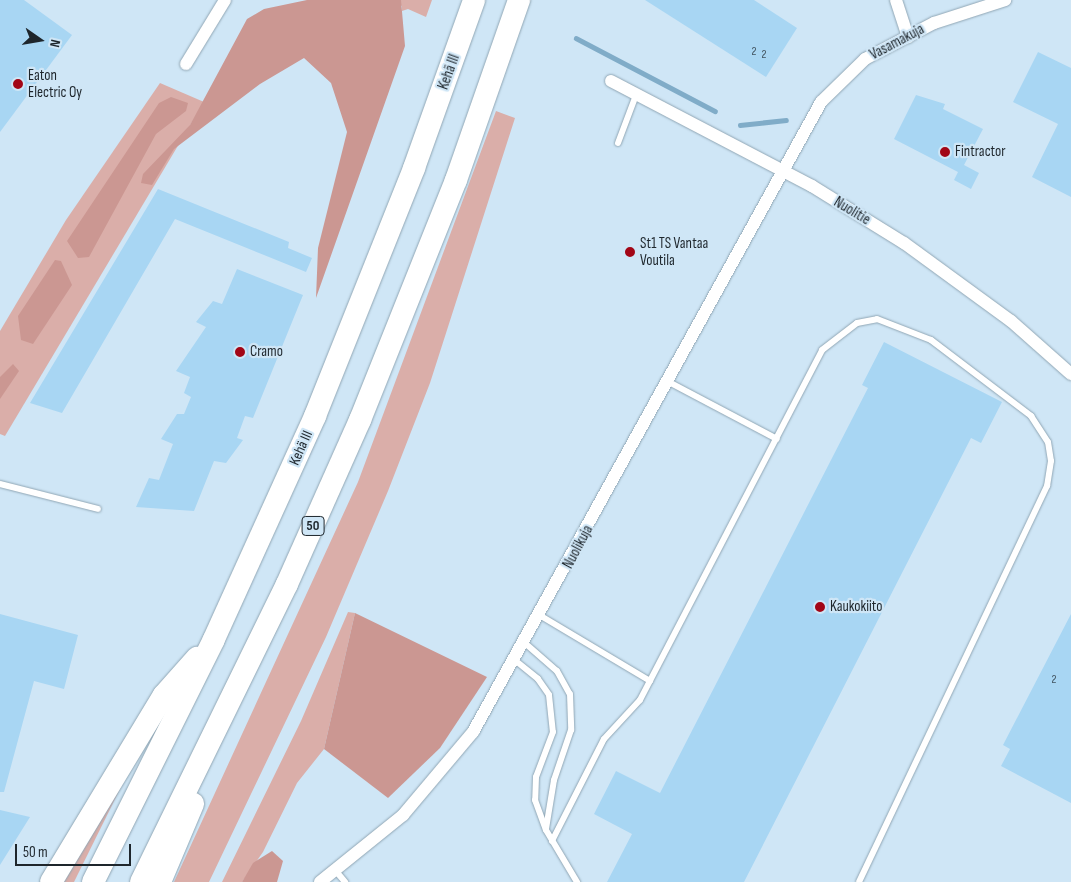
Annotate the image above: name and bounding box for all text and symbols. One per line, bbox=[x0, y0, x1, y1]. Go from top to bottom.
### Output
north arrow bbox=[15, 15, 65, 65]
street label: Vasamakuja bbox=[867, 20, 927, 64]
text: N bbox=[46, 38, 64, 49]
house number: 2 bbox=[752, 45, 756, 59]
house number: 2 bbox=[762, 48, 766, 62]
street label: Kehä III bbox=[434, 52, 464, 92]
place label: Eaton Electric Oy bbox=[28, 66, 82, 101]
marker: Eaton Electric Oy bbox=[12, 78, 24, 90]
place label: Fintractor bbox=[955, 143, 1006, 161]
marker: Fintractor bbox=[939, 146, 951, 158]
street label: Nuolitie bbox=[830, 193, 874, 229]
place label: St1 TS Vantaa Voutila bbox=[640, 234, 708, 269]
marker: St1 TS Vantaa Voutila bbox=[624, 246, 636, 258]
place label: Cramo bbox=[250, 343, 283, 361]
marker: Cramo bbox=[234, 346, 246, 358]
street label: Kehä III bbox=[285, 428, 317, 468]
road number: 50 bbox=[300, 514, 326, 538]
street label: Nuolikuja bbox=[559, 522, 597, 572]
place label: Kaukokiito bbox=[830, 598, 882, 616]
marker: Kaukokiito bbox=[814, 601, 826, 613]
house number: 2 bbox=[1052, 673, 1056, 687]
scale bar bbox=[18, 834, 134, 866]
text: 50 m bbox=[23, 843, 48, 862]

